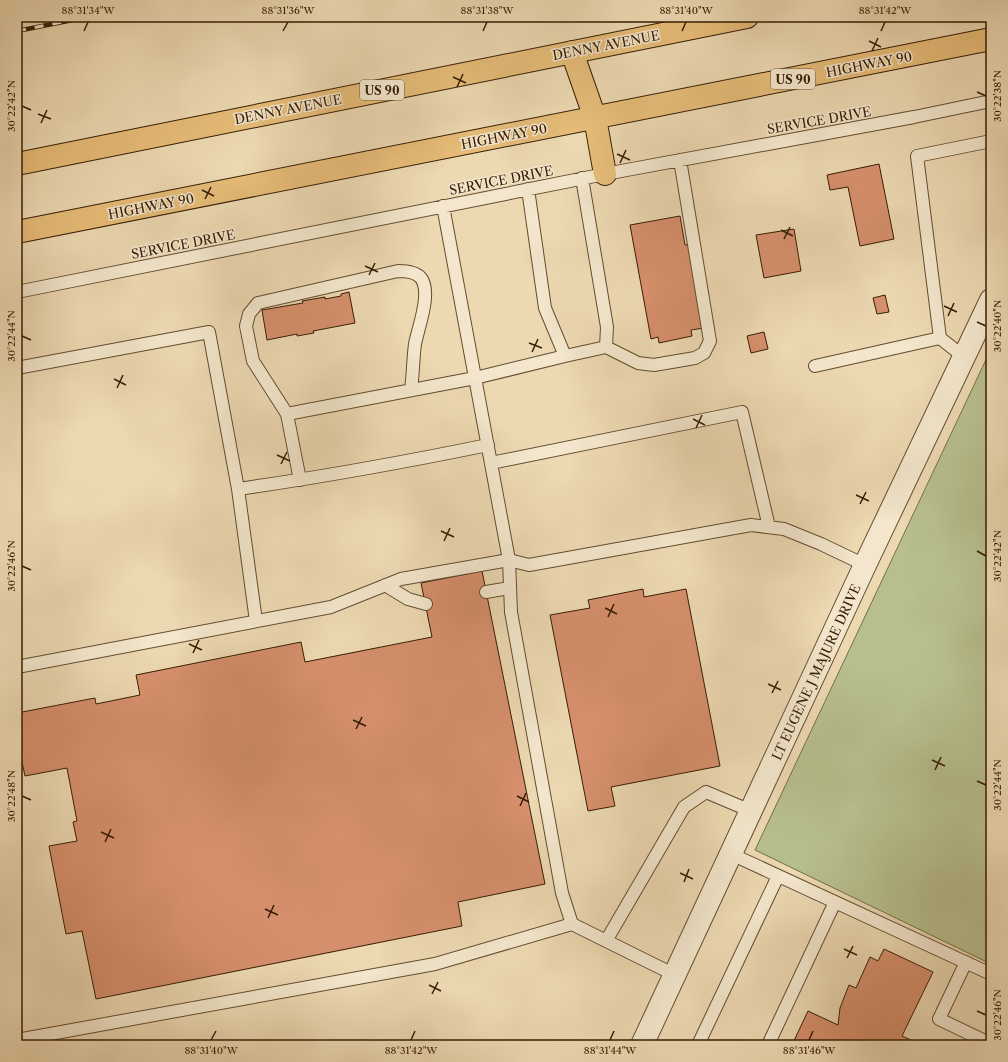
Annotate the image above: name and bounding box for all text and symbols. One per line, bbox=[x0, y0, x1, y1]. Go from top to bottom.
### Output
text: 88°31'34"W bbox=[62, 4, 115, 17]
text: 88°31'36"W bbox=[262, 4, 315, 17]
text: 88°31'38"W bbox=[460, 4, 515, 17]
text: 88°31'40"W bbox=[659, 4, 714, 17]
text: 88°31'42"W bbox=[859, 4, 912, 17]
street label: DENNY AVENUE bbox=[551, 27, 661, 63]
street label: HIGHWAY 90 bbox=[825, 48, 913, 80]
road number: US 90 bbox=[771, 69, 815, 89]
text: 30°22'38"N bbox=[991, 70, 1004, 122]
text: 30°22'42"N bbox=[5, 80, 18, 132]
road number: US 90 bbox=[360, 80, 404, 100]
street label: DENNY AVENUE bbox=[233, 91, 343, 127]
street label: SERVICE DRIVE bbox=[766, 103, 872, 137]
street label: HIGHWAY 90 bbox=[460, 120, 548, 152]
street label: SERVICE DRIVE bbox=[448, 162, 554, 198]
street label: HIGHWAY 90 bbox=[107, 190, 195, 222]
street label: SERVICE DRIVE bbox=[130, 226, 236, 262]
text: 30°22'40"N bbox=[991, 300, 1004, 352]
text: 30°22'44"N bbox=[5, 310, 18, 362]
text: 30°22'42"N bbox=[991, 530, 1004, 582]
text: 30°22'46"N bbox=[5, 540, 18, 592]
street label: LT EUGENE J MAJURE DRIVE bbox=[768, 581, 864, 763]
text: 30°22'44"N bbox=[991, 759, 1004, 811]
text: 30°22'48"N bbox=[5, 770, 18, 822]
text: 30°22'46"N bbox=[991, 989, 1004, 1041]
text: 88°31'40"W bbox=[184, 1044, 239, 1057]
text: 88°31'42"W bbox=[385, 1044, 438, 1057]
text: 88°31'44"W bbox=[584, 1044, 637, 1057]
text: 88°31'46"W bbox=[783, 1044, 836, 1057]

